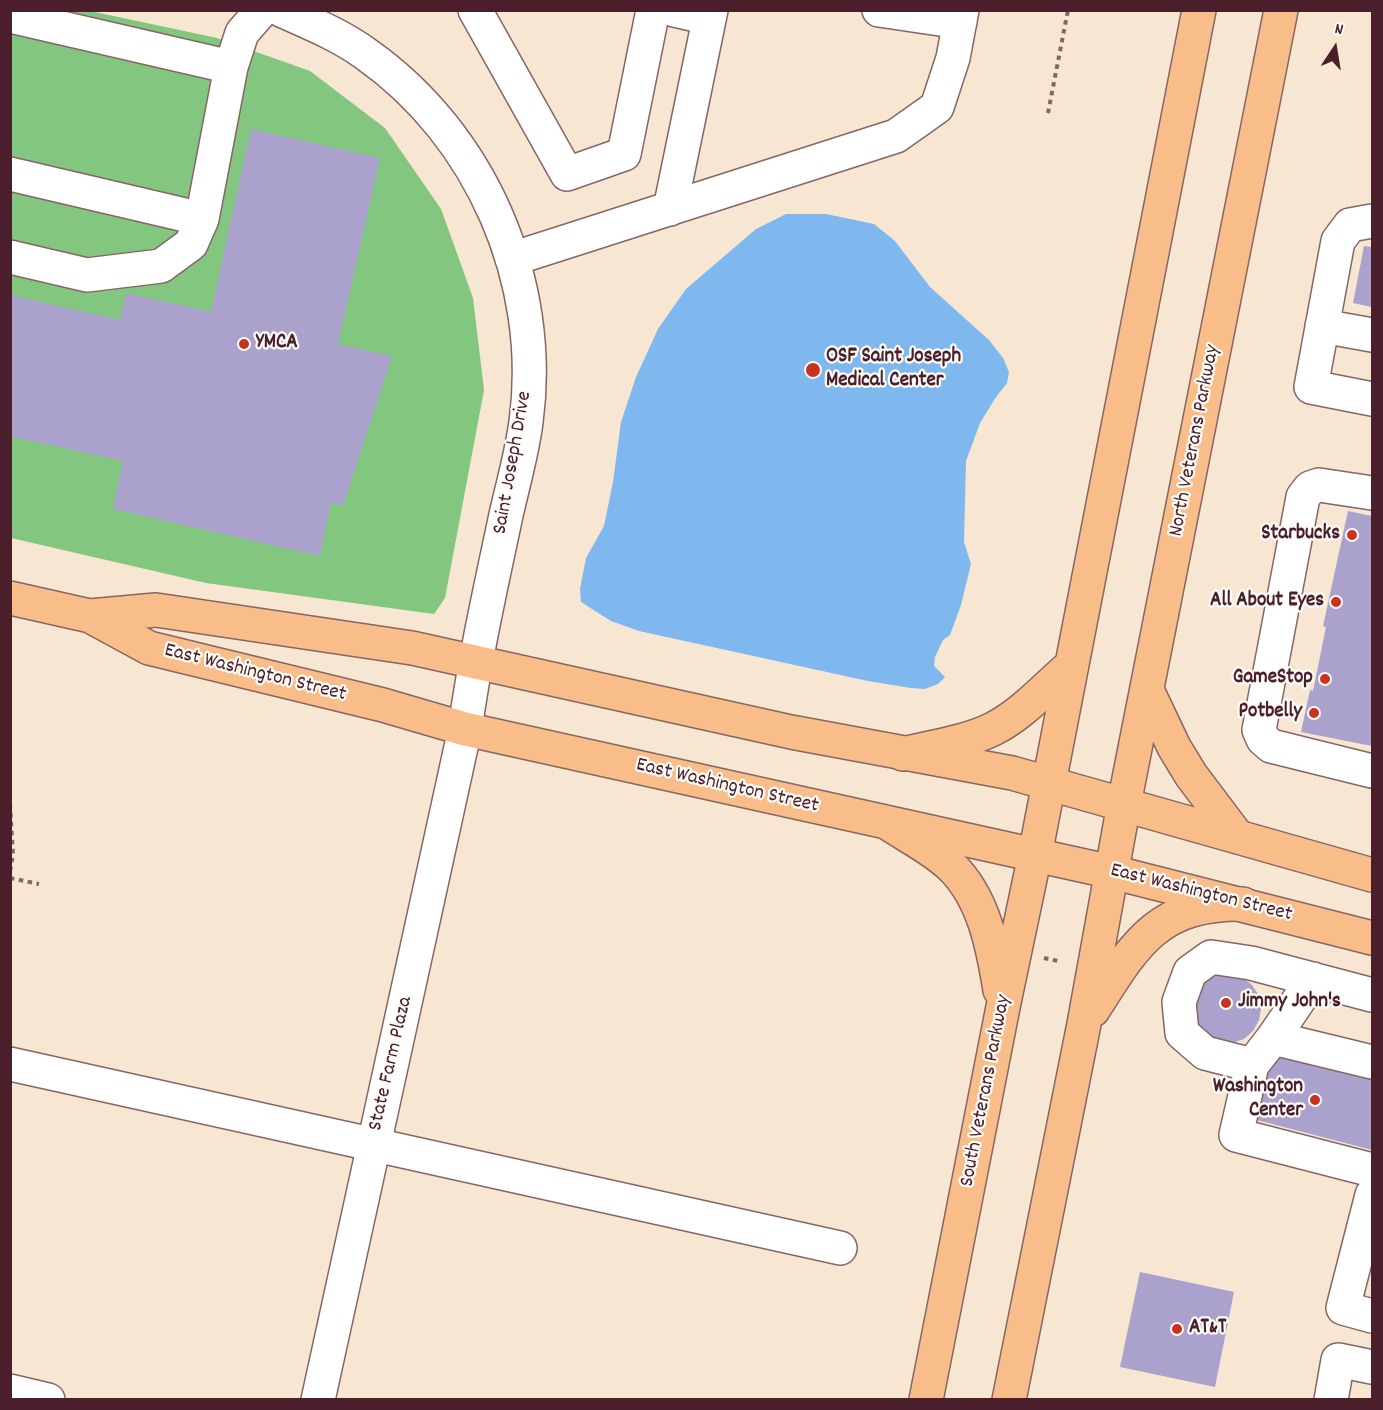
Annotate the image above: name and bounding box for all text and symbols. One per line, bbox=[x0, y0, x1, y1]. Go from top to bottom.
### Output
north arrow bbox=[1305, 18, 1365, 78]
text: N bbox=[1333, 18, 1345, 42]
place label: YMCA bbox=[256, 331, 298, 357]
marker: YMCA bbox=[237, 337, 251, 351]
street label: North Veterans Parkway bbox=[1165, 343, 1227, 539]
place label: OSF Saint Joseph Medical Center bbox=[826, 345, 961, 395]
marker: OSF Saint Joseph Medical Center bbox=[804, 361, 822, 379]
street label: Saint Joseph Drive bbox=[489, 389, 539, 537]
place label: Starbucks bbox=[1261, 522, 1340, 548]
marker: Starbucks bbox=[1345, 528, 1359, 542]
place label: All About Eyes bbox=[1210, 589, 1324, 615]
marker: All About Eyes bbox=[1329, 595, 1343, 609]
street label: East Washington Street bbox=[161, 639, 349, 709]
place label: GameStop bbox=[1233, 666, 1313, 692]
marker: GameStop bbox=[1318, 672, 1332, 686]
place label: Potbelly bbox=[1239, 700, 1302, 726]
marker: Potbelly bbox=[1307, 706, 1321, 720]
street label: East Washington Street bbox=[633, 754, 821, 820]
street label: East Washington Street bbox=[1107, 859, 1295, 929]
place label: Jimmy John's bbox=[1238, 990, 1341, 1016]
street label: South Veterans Parkway bbox=[956, 993, 1018, 1189]
street label: State Farm Plaza bbox=[364, 994, 420, 1134]
marker: Jimmy John's bbox=[1219, 996, 1233, 1010]
place label: Washington Center bbox=[1213, 1075, 1303, 1125]
marker: Washington Center bbox=[1308, 1093, 1322, 1107]
place label: AT&T bbox=[1189, 1316, 1227, 1342]
marker: AT&T bbox=[1170, 1322, 1184, 1336]

